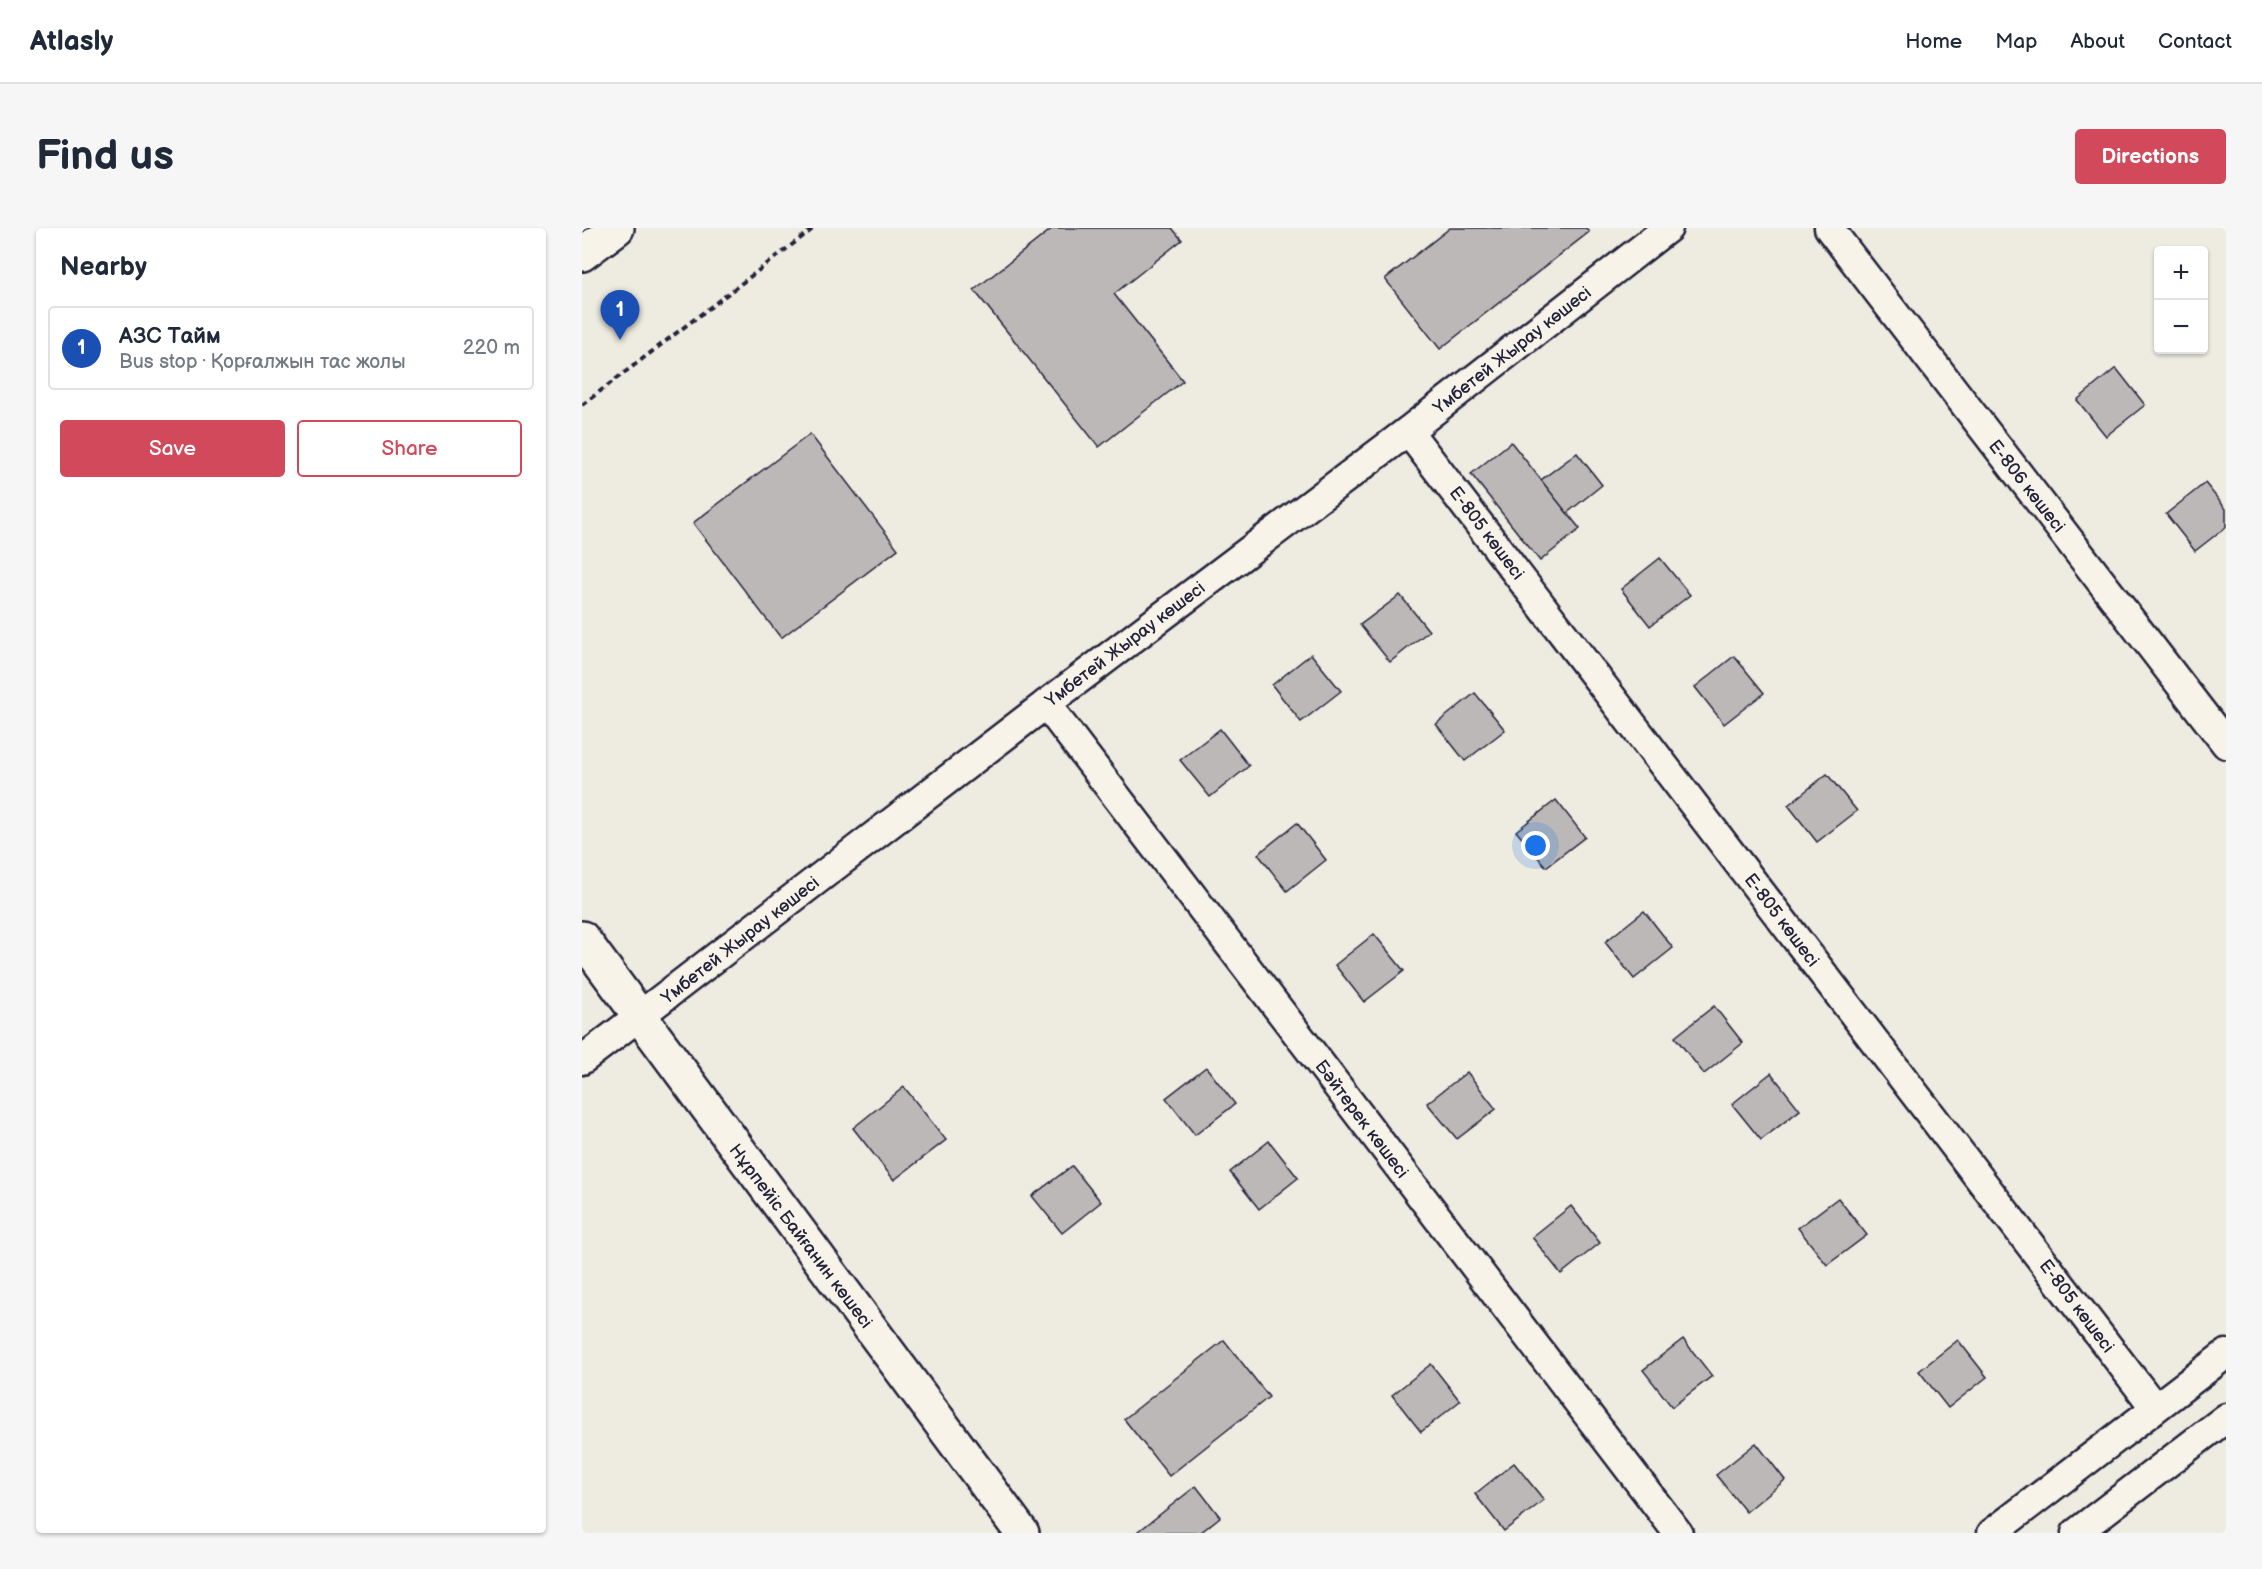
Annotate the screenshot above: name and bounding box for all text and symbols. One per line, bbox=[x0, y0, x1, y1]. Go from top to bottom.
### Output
text: Atlasly bbox=[30, 25, 113, 58]
text: Home bbox=[1905, 29, 1962, 54]
text: Map bbox=[1995, 29, 2037, 54]
text: About bbox=[2070, 29, 2125, 54]
text: Contact bbox=[2158, 29, 2232, 54]
button: Directions bbox=[2075, 129, 2226, 184]
text: Find us bbox=[36, 131, 174, 182]
map controls bbox=[2154, 246, 2208, 354]
button: + bbox=[2154, 246, 2208, 300]
text: Nearby bbox=[60, 252, 147, 283]
street label: Үмбетей Жырау көшесі bbox=[1429, 282, 1596, 419]
pin: 1 bbox=[600, 291, 639, 340]
button: − bbox=[2154, 300, 2208, 354]
text: АЗС Тайм bbox=[119, 323, 221, 350]
text: 1 bbox=[77, 336, 86, 360]
text: 220 m bbox=[463, 336, 520, 360]
text: Bus stop · Қорғалжын тас жолы bbox=[119, 350, 406, 374]
button: Save bbox=[60, 420, 285, 477]
button: Share bbox=[297, 420, 522, 477]
street label: Е-806 көшесі bbox=[1984, 436, 2069, 537]
street label: Е-805 көшесі bbox=[1445, 483, 1528, 584]
street label: Үмбетей Жырау көшесі bbox=[1041, 577, 1209, 711]
your location bbox=[1521, 831, 1550, 860]
street label: Е-805 көшесі bbox=[1740, 870, 1823, 971]
street label: Үмбетей Жырау көшесі bbox=[657, 872, 824, 1009]
street label: Бәйтерек көшесі bbox=[1310, 1056, 1413, 1182]
street label: Нұрпейіс Байғанин көшесі bbox=[724, 1140, 877, 1333]
street label: Е-805 көшесі bbox=[2035, 1256, 2118, 1357]

